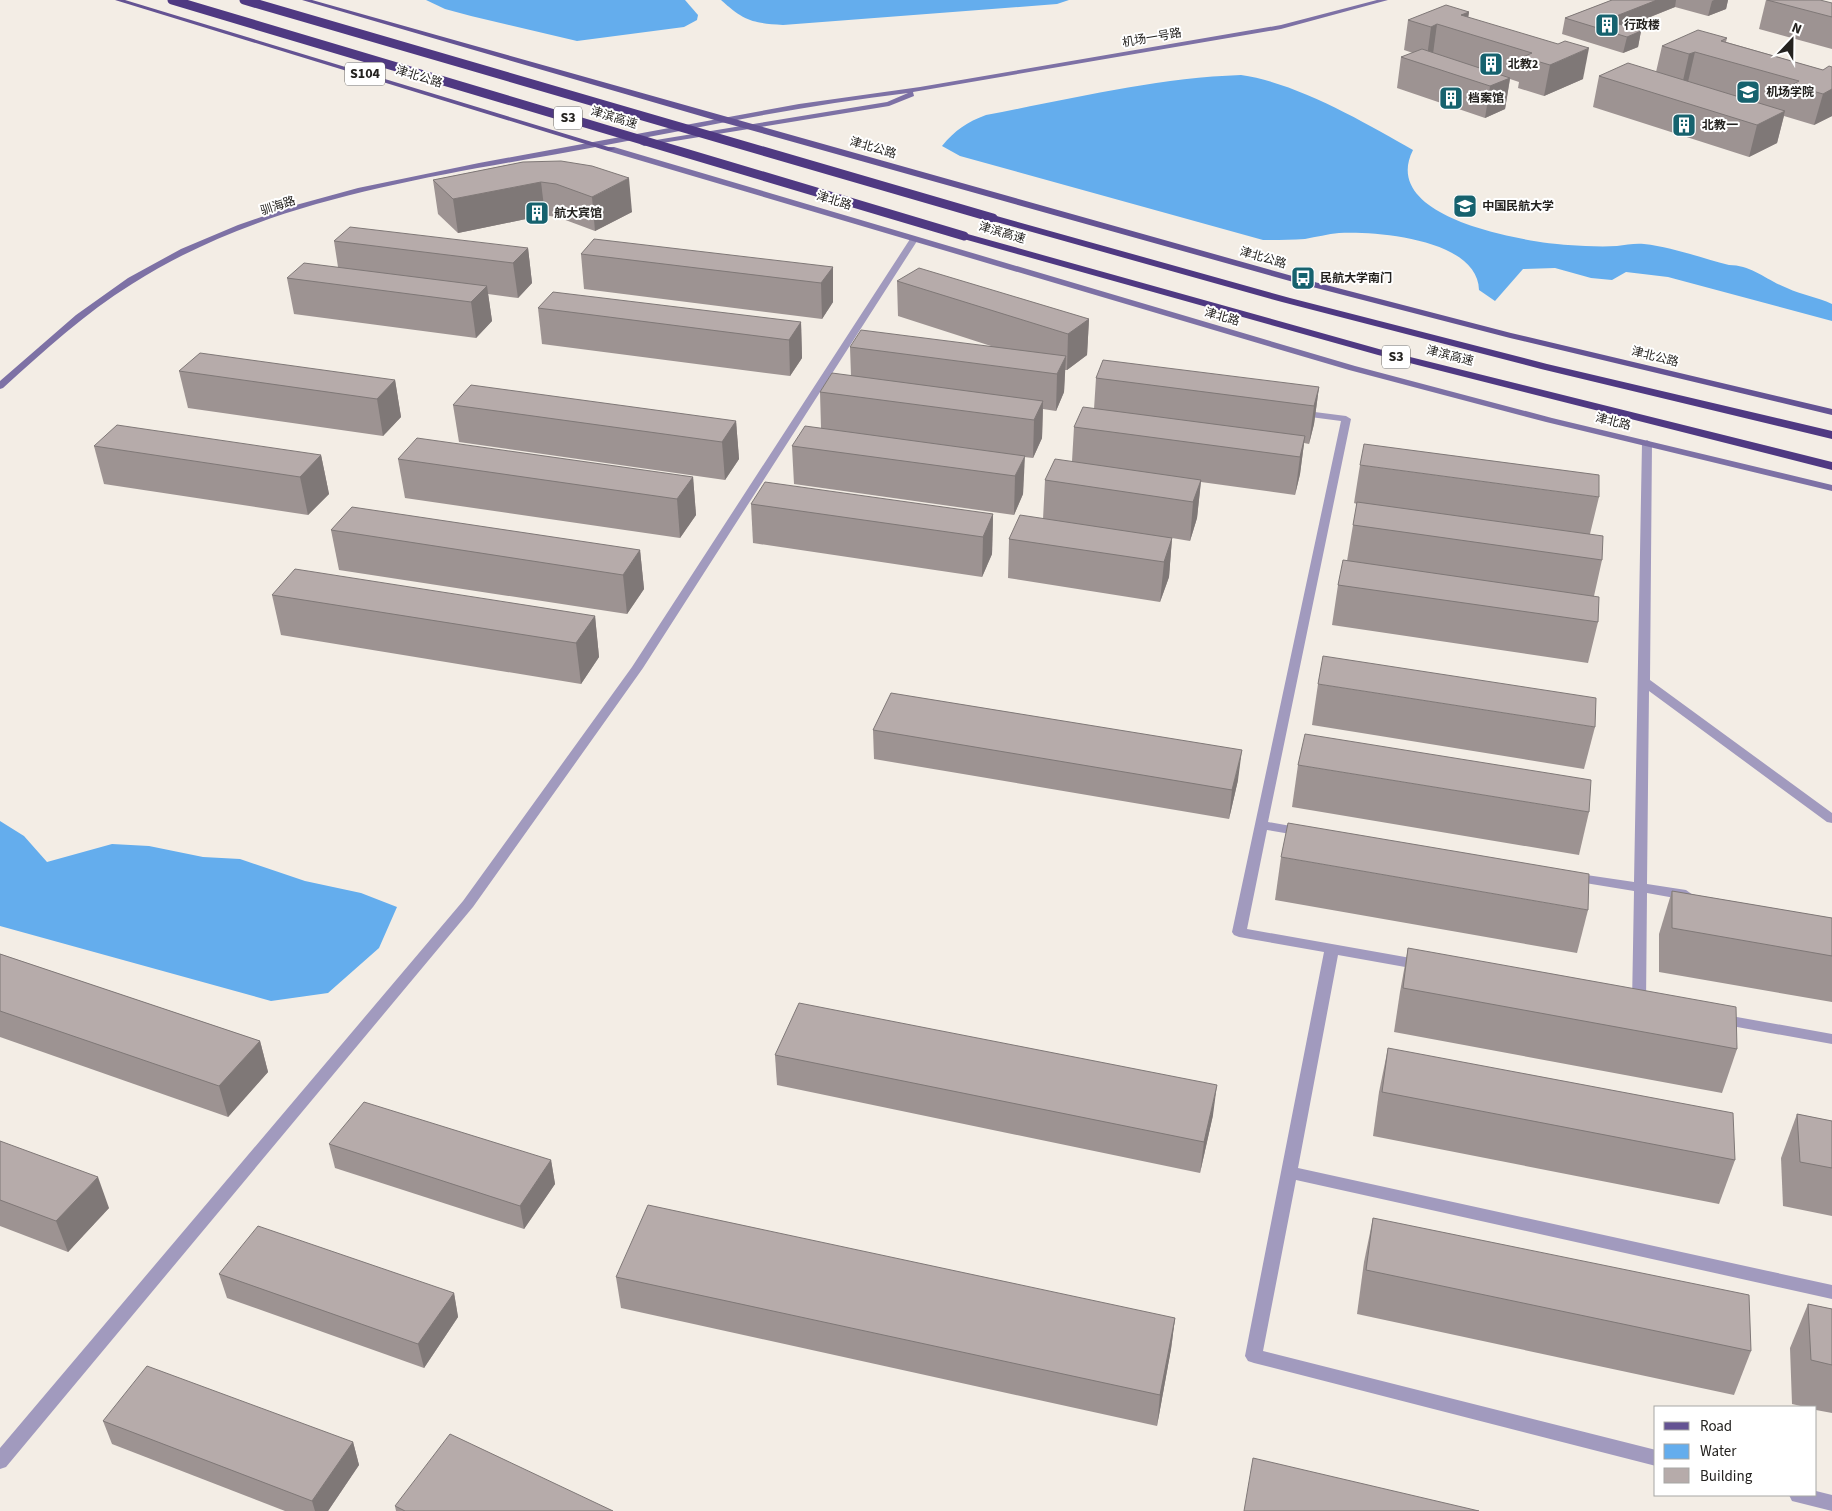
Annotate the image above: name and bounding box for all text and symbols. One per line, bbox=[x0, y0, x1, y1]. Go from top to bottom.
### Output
building icon: 行政楼 bbox=[1594, 12, 1620, 38]
north arrow bbox=[1767, 15, 1817, 65]
place label: 行政楼 bbox=[1624, 17, 1660, 34]
text: N bbox=[1788, 18, 1805, 40]
street label: 机场一号路 bbox=[1121, 24, 1183, 52]
building icon: 北教2 bbox=[1478, 51, 1504, 77]
place label: 北教2 bbox=[1508, 56, 1538, 73]
road number: S104 bbox=[345, 62, 385, 86]
street label: 津北公路 bbox=[394, 62, 444, 92]
school or university icon: 机场学院 bbox=[1735, 79, 1761, 105]
place label: 机场学院 bbox=[1766, 84, 1814, 101]
building icon: 档案馆 bbox=[1438, 85, 1464, 111]
place label: 档案馆 bbox=[1468, 90, 1504, 107]
street label: 津滨高速 bbox=[589, 103, 639, 133]
road number: S3 bbox=[554, 106, 582, 130]
building icon: 北教一 bbox=[1671, 112, 1697, 138]
place label: 北教一 bbox=[1702, 117, 1738, 134]
street label: 津北公路 bbox=[848, 133, 898, 163]
street label: 津北路 bbox=[814, 188, 854, 214]
street label: 驯海路 bbox=[258, 192, 298, 220]
school or university icon: 中国民航大学 bbox=[1452, 193, 1478, 219]
place label: 中国民航大学 bbox=[1482, 198, 1554, 215]
building icon: 航大宾馆 bbox=[524, 200, 550, 226]
place label: 航大宾馆 bbox=[554, 205, 602, 222]
street label: 津滨高速 bbox=[977, 218, 1027, 248]
street label: 津北公路 bbox=[1238, 243, 1288, 273]
bus stop icon: 民航大学南门 bbox=[1290, 265, 1316, 291]
place label: 民航大学南门 bbox=[1320, 270, 1392, 287]
street label: 津北路 bbox=[1202, 304, 1242, 330]
street label: 津滨高速 bbox=[1425, 342, 1475, 370]
street label: 津北公路 bbox=[1630, 343, 1680, 371]
road number: S3 bbox=[1382, 346, 1410, 368]
street label: 津北路 bbox=[1593, 409, 1633, 435]
legend bbox=[1654, 1406, 1817, 1496]
text: Road bbox=[1700, 1416, 1732, 1437]
text: Water bbox=[1700, 1441, 1737, 1462]
text: Building bbox=[1700, 1466, 1753, 1487]

